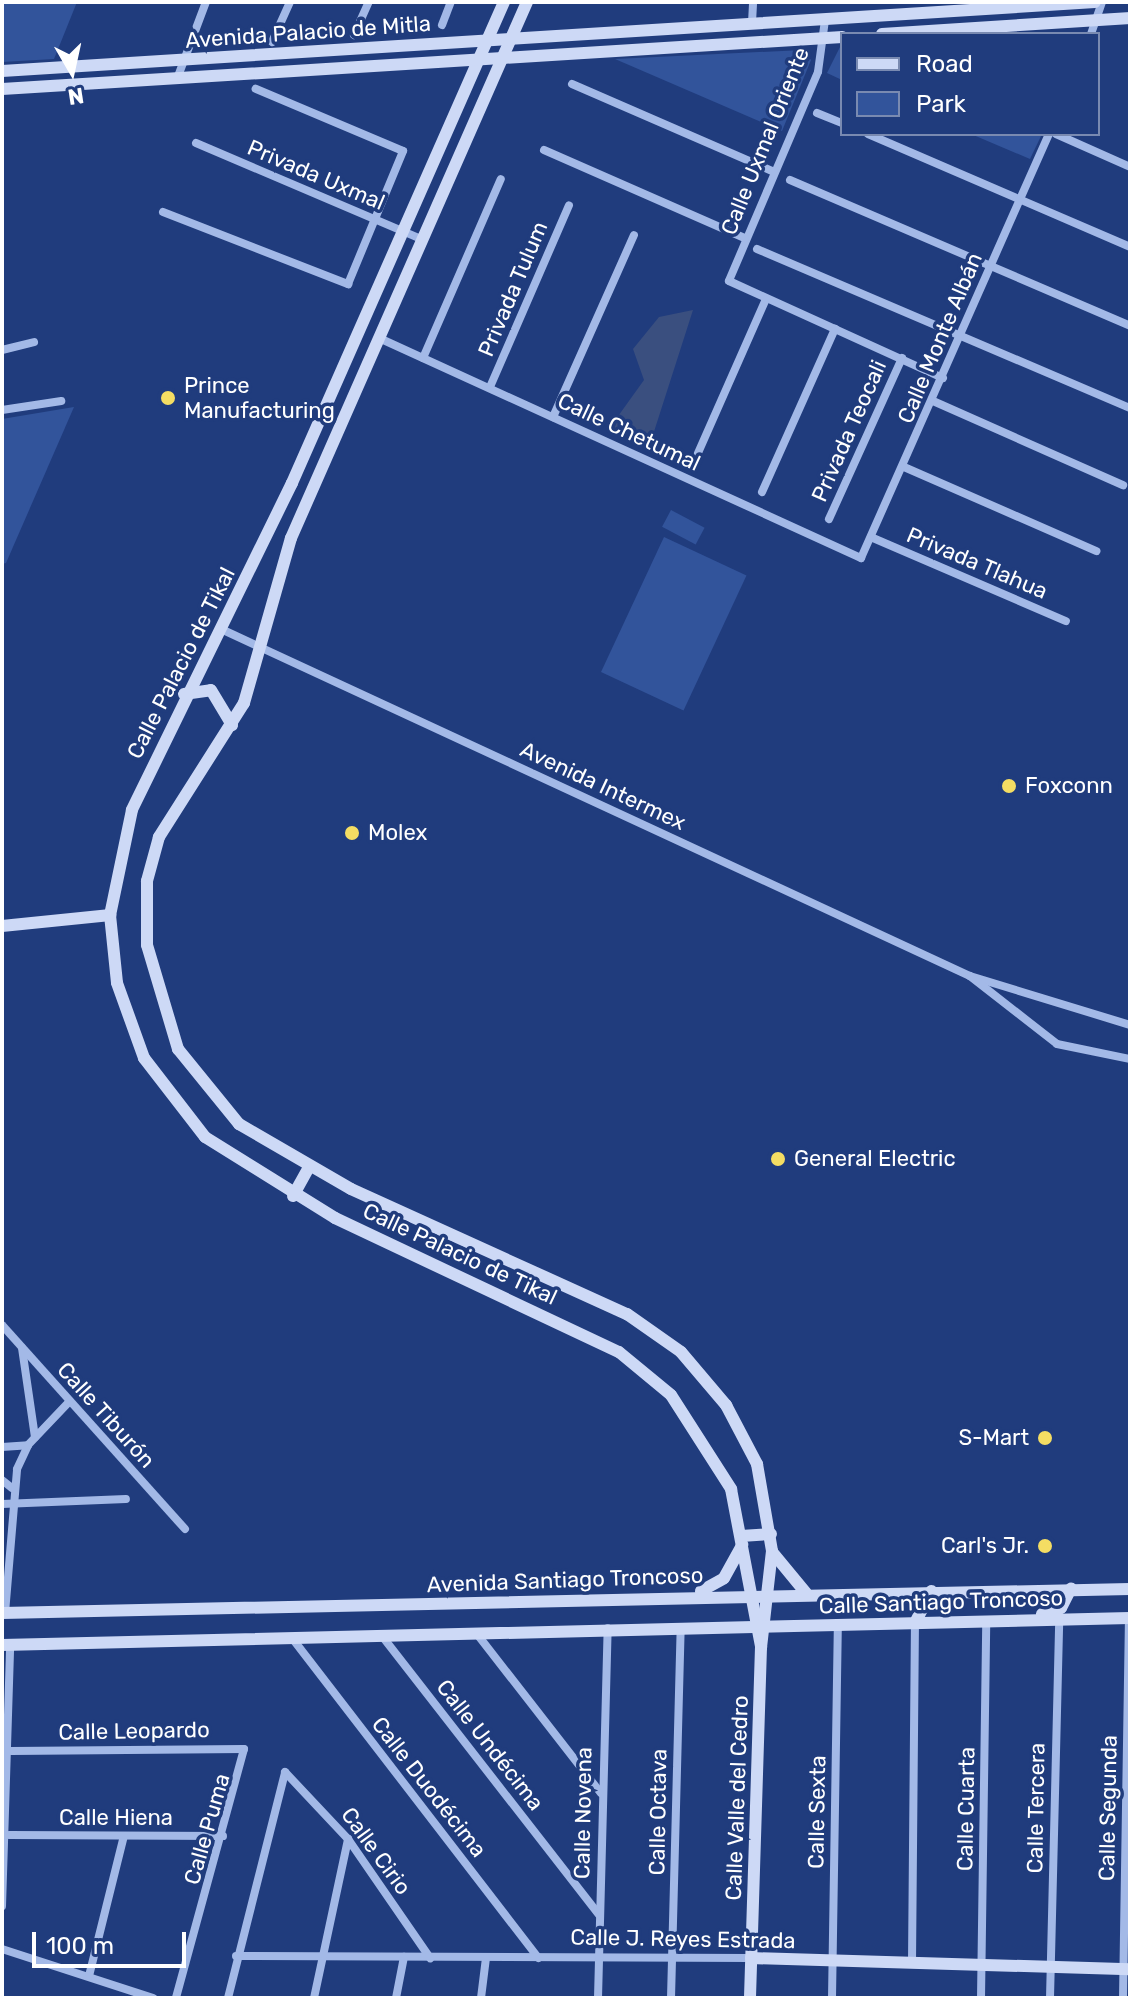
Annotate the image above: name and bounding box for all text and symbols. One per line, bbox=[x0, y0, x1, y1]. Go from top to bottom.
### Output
street label: Avenida Palacio de Mitla bbox=[184, 10, 432, 54]
north arrow bbox=[32, 32, 112, 112]
legend bbox=[840, 32, 1100, 136]
street label: Calle Uxmal Oriente bbox=[715, 43, 815, 239]
text: Road bbox=[916, 50, 973, 78]
text: N bbox=[66, 82, 86, 111]
text: Park bbox=[916, 90, 966, 118]
street label: Privada Uxmal bbox=[243, 134, 389, 216]
street label: Privada Tulum bbox=[473, 217, 553, 361]
street label: Calle Monte Albán bbox=[892, 248, 988, 428]
street label: Privada Teocali bbox=[806, 356, 892, 506]
place label: Prince Manufacturing bbox=[184, 372, 335, 424]
street label: Calle Chetumal bbox=[553, 387, 705, 477]
marker: Prince Manufacturing bbox=[159, 389, 177, 407]
street label: Privada Tlahua bbox=[902, 521, 1052, 605]
street label: Calle Palacio de Tikal bbox=[121, 563, 241, 763]
street label: Avenida Intermex bbox=[516, 736, 690, 836]
place label: Foxconn bbox=[1025, 773, 1113, 799]
marker: Foxconn bbox=[1000, 777, 1018, 795]
place label: Molex bbox=[368, 820, 427, 846]
marker: Molex bbox=[343, 824, 361, 842]
place label: General Electric bbox=[794, 1146, 956, 1172]
marker: General Electric bbox=[769, 1150, 787, 1168]
street label: Calle Palacio de Tikal bbox=[359, 1197, 561, 1311]
street label: Calle Tiburón bbox=[51, 1357, 161, 1473]
place label: S-Mart bbox=[958, 1425, 1029, 1451]
marker: S-Mart bbox=[1036, 1429, 1054, 1447]
place label: Carl's Jr. bbox=[941, 1533, 1029, 1559]
marker: Carl's Jr. bbox=[1036, 1537, 1054, 1555]
street label: Avenida Santiago Troncoso bbox=[426, 1562, 704, 1598]
street label: Calle Santiago Troncoso bbox=[818, 1585, 1064, 1619]
street label: Calle Undécima bbox=[431, 1674, 549, 1816]
street label: Calle Valle del Cedro bbox=[720, 1695, 754, 1901]
street label: Calle Duodécima bbox=[366, 1712, 492, 1862]
street label: Calle Leopardo bbox=[58, 1716, 210, 1746]
street label: Calle Segunda bbox=[1094, 1735, 1122, 1881]
street label: Calle Tercera bbox=[1022, 1742, 1050, 1874]
street label: Calle Novena bbox=[569, 1747, 597, 1879]
street label: Calle Cuarta bbox=[952, 1747, 980, 1871]
street label: Calle Octava bbox=[644, 1748, 672, 1876]
street label: Calle Sexta bbox=[803, 1755, 831, 1869]
street label: Calle Puma bbox=[179, 1770, 235, 1888]
street label: Calle Cirio bbox=[335, 1802, 417, 1900]
street label: Calle Hiena bbox=[59, 1805, 173, 1831]
scale bar bbox=[36, 1916, 190, 1966]
street label: Calle J. Reyes Estrada bbox=[570, 1924, 796, 1954]
text: 100 m bbox=[46, 1932, 114, 1960]

